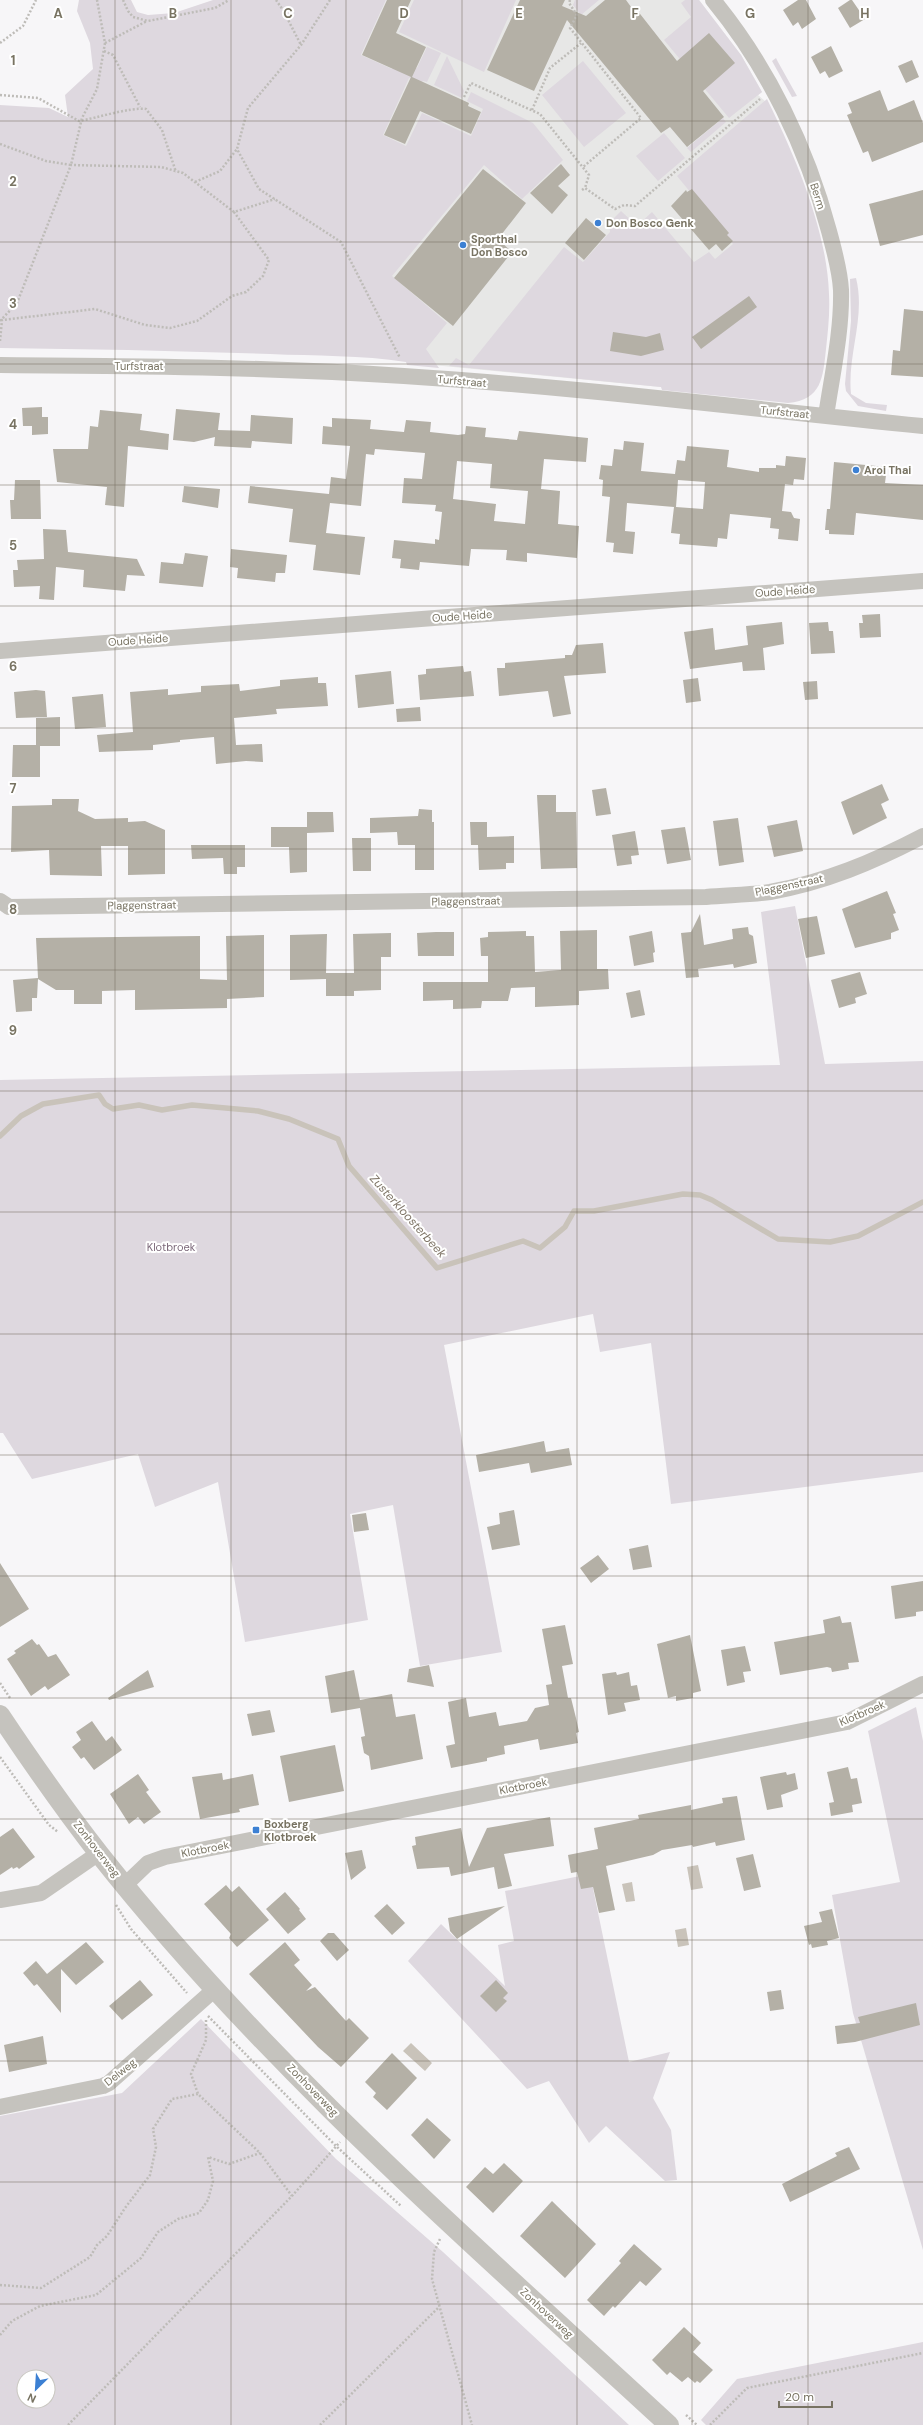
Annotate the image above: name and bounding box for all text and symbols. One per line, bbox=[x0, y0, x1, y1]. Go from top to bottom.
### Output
text: A bbox=[53, 5, 63, 22]
text: B bbox=[169, 5, 177, 22]
text: C bbox=[283, 5, 293, 22]
text: D bbox=[399, 5, 409, 22]
text: E bbox=[515, 5, 523, 22]
text: F bbox=[631, 5, 639, 22]
text: G bbox=[745, 5, 755, 22]
text: H bbox=[860, 5, 870, 22]
text: 1 bbox=[11, 52, 15, 69]
text: 2 bbox=[9, 173, 17, 190]
street label: Berm bbox=[807, 181, 829, 211]
place label: Don Bosco Genk bbox=[606, 216, 694, 230]
marker: Don Bosco Genk bbox=[593, 218, 603, 228]
place label: Sporthal Don Bosco bbox=[471, 232, 528, 259]
marker: Sporthal Don Bosco bbox=[458, 240, 468, 250]
text: 3 bbox=[9, 295, 17, 312]
street label: Turfstraat bbox=[114, 359, 164, 373]
street label: Turfstraat bbox=[437, 372, 487, 390]
street label: Turfstraat bbox=[760, 402, 810, 422]
text: 4 bbox=[9, 416, 17, 433]
place label: Aroi Thai bbox=[864, 463, 911, 477]
marker: Aroi Thai bbox=[851, 465, 861, 475]
text: 5 bbox=[9, 537, 17, 554]
street label: Oude Heide bbox=[754, 582, 816, 600]
street label: Oude Heide bbox=[431, 607, 493, 625]
street label: Oude Heide bbox=[107, 631, 169, 649]
text: 6 bbox=[9, 658, 17, 675]
text: 7 bbox=[10, 780, 17, 797]
street label: Plaggenstraat bbox=[754, 871, 824, 899]
street label: Plaggenstraat bbox=[431, 893, 501, 909]
street label: Plaggenstraat bbox=[107, 897, 177, 913]
text: 8 bbox=[9, 901, 17, 918]
text: 9 bbox=[9, 1022, 17, 1039]
water label: Zusterkloosterbeek bbox=[366, 1171, 450, 1262]
park label: Klotbroek bbox=[147, 1240, 196, 1254]
street label: Klotbroek bbox=[837, 1697, 887, 1729]
street label: Klotbroek bbox=[498, 1774, 549, 1798]
place label: Boxberg Klotbroek bbox=[264, 1817, 317, 1844]
street label: Zonhoverweg bbox=[71, 1818, 123, 1880]
marker: Boxberg Klotbroek bbox=[251, 1825, 261, 1835]
street label: Klotbroek bbox=[180, 1837, 231, 1861]
street label: Delweg bbox=[101, 2055, 139, 2089]
street label: Zonhoverweg bbox=[284, 2061, 342, 2119]
street label: Zonhoverweg bbox=[517, 2285, 577, 2341]
north arrow bbox=[16, 2369, 56, 2409]
scale bar bbox=[779, 2383, 832, 2409]
text: 20 m bbox=[785, 2389, 814, 2405]
text: N bbox=[25, 2390, 38, 2406]

